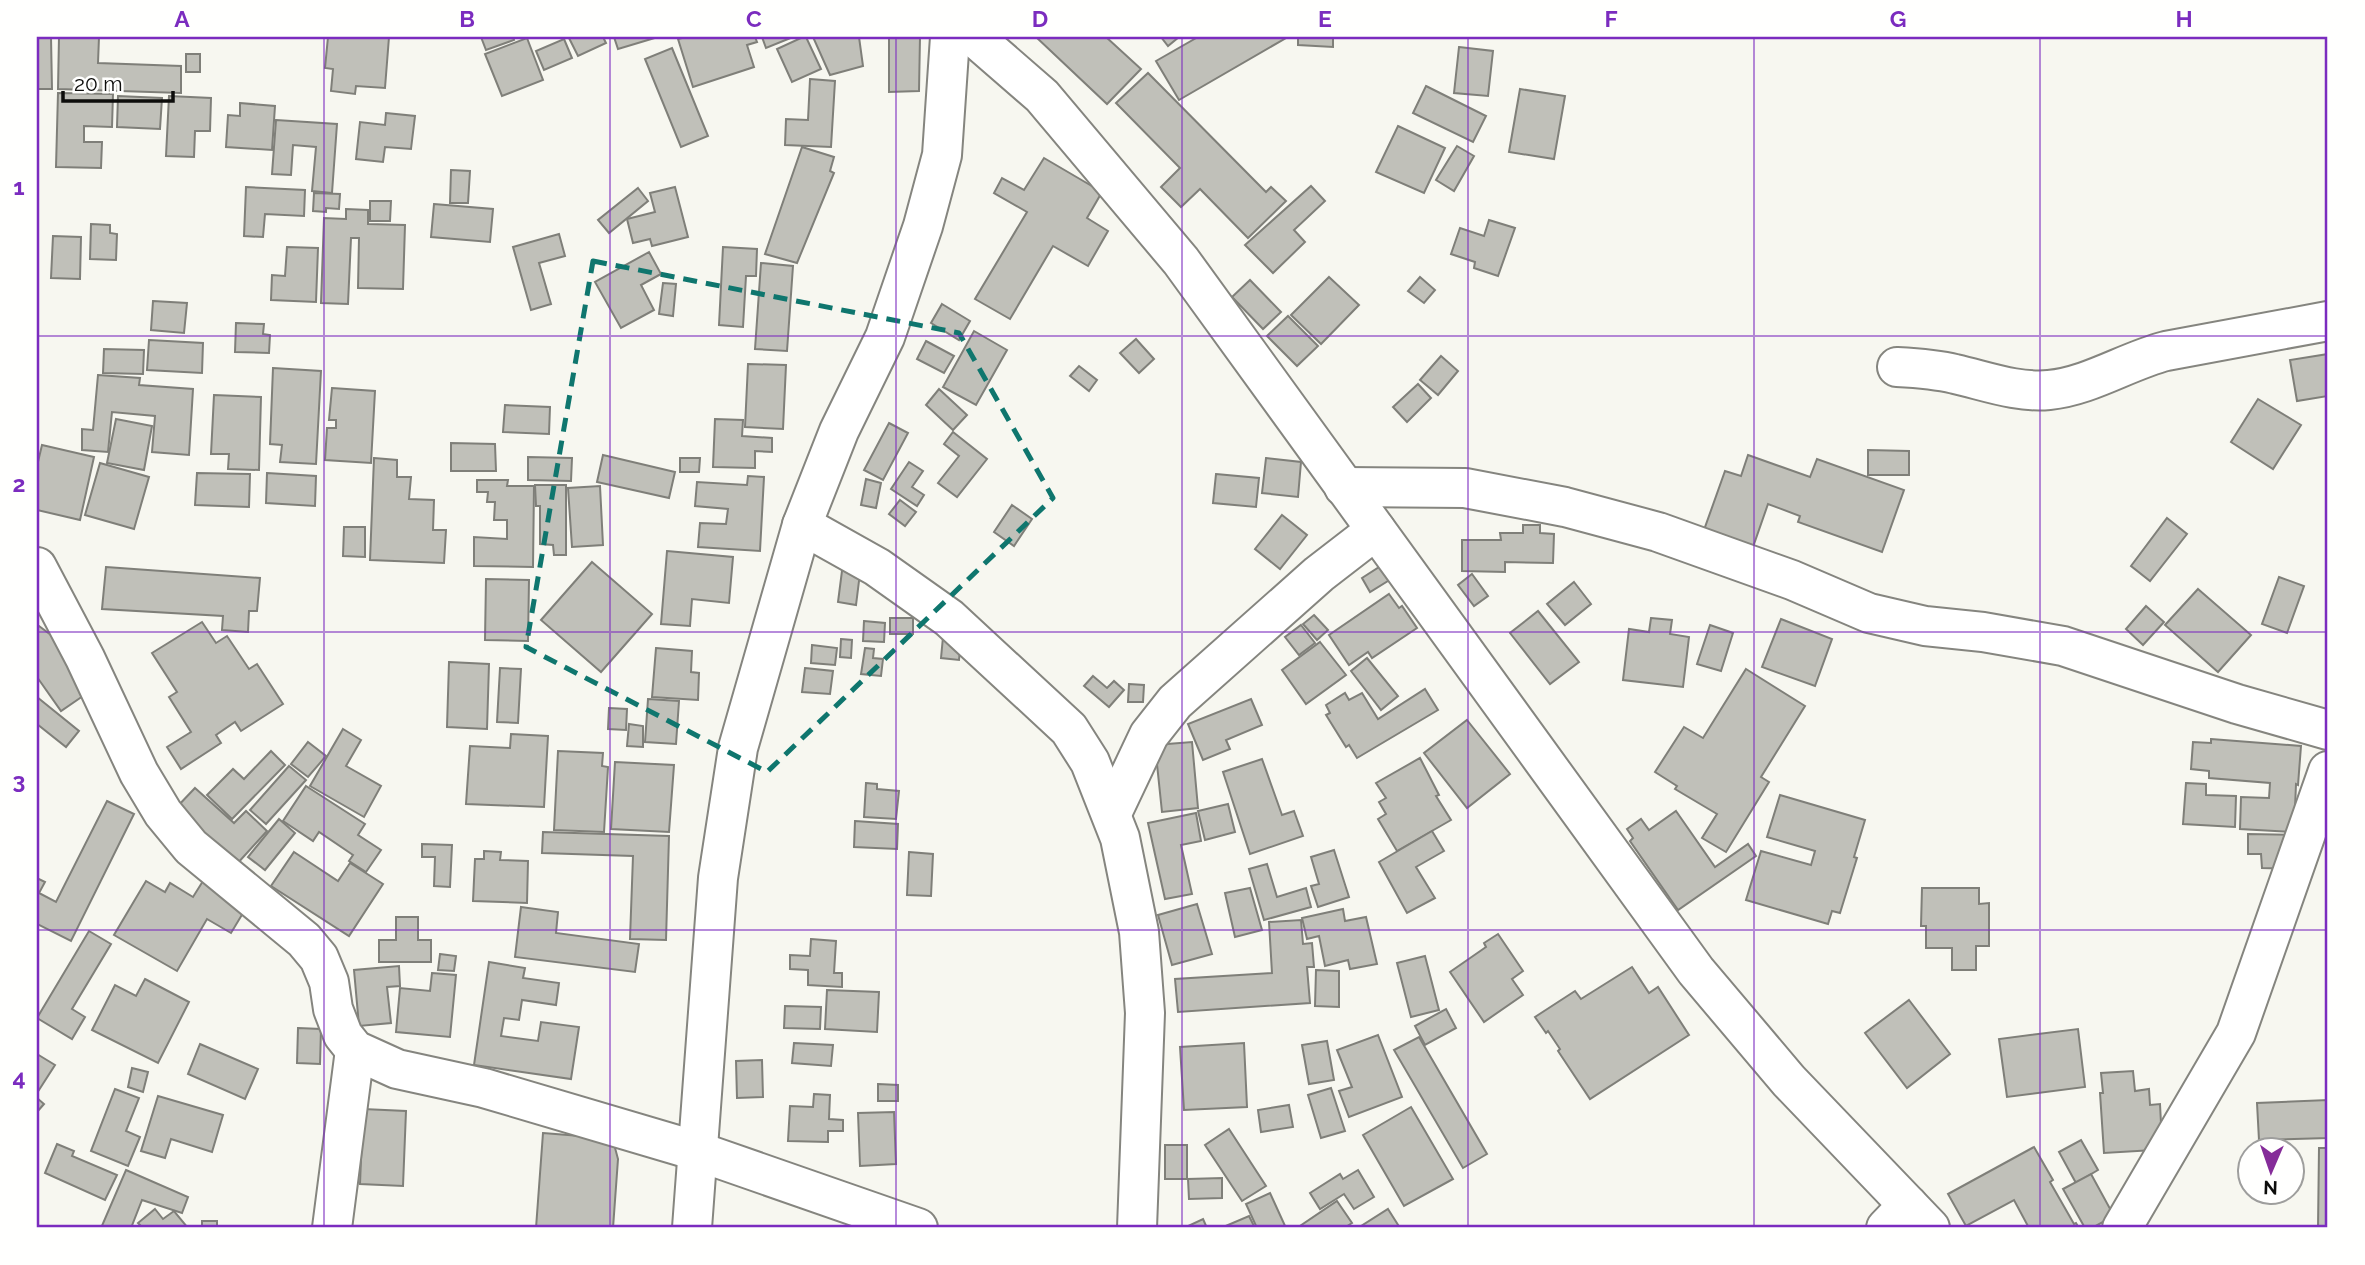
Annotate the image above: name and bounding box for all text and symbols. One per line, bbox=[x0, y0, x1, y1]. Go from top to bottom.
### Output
text: A bbox=[174, 5, 190, 32]
text: B bbox=[459, 5, 475, 32]
text: C bbox=[746, 5, 762, 32]
text: D bbox=[1032, 5, 1048, 32]
text: E bbox=[1318, 5, 1332, 32]
text: F bbox=[1604, 5, 1618, 32]
text: G bbox=[1890, 5, 1906, 32]
text: H bbox=[2175, 5, 2193, 32]
scale bar bbox=[63, 60, 173, 104]
text: 20 m bbox=[74, 71, 122, 96]
text: 1 bbox=[13, 173, 25, 200]
text: 2 bbox=[13, 470, 25, 497]
text: 3 bbox=[13, 767, 25, 794]
text: 4 bbox=[12, 1064, 26, 1091]
north arrow bbox=[2236, 1136, 2306, 1206]
text: N bbox=[2263, 1177, 2278, 1199]

